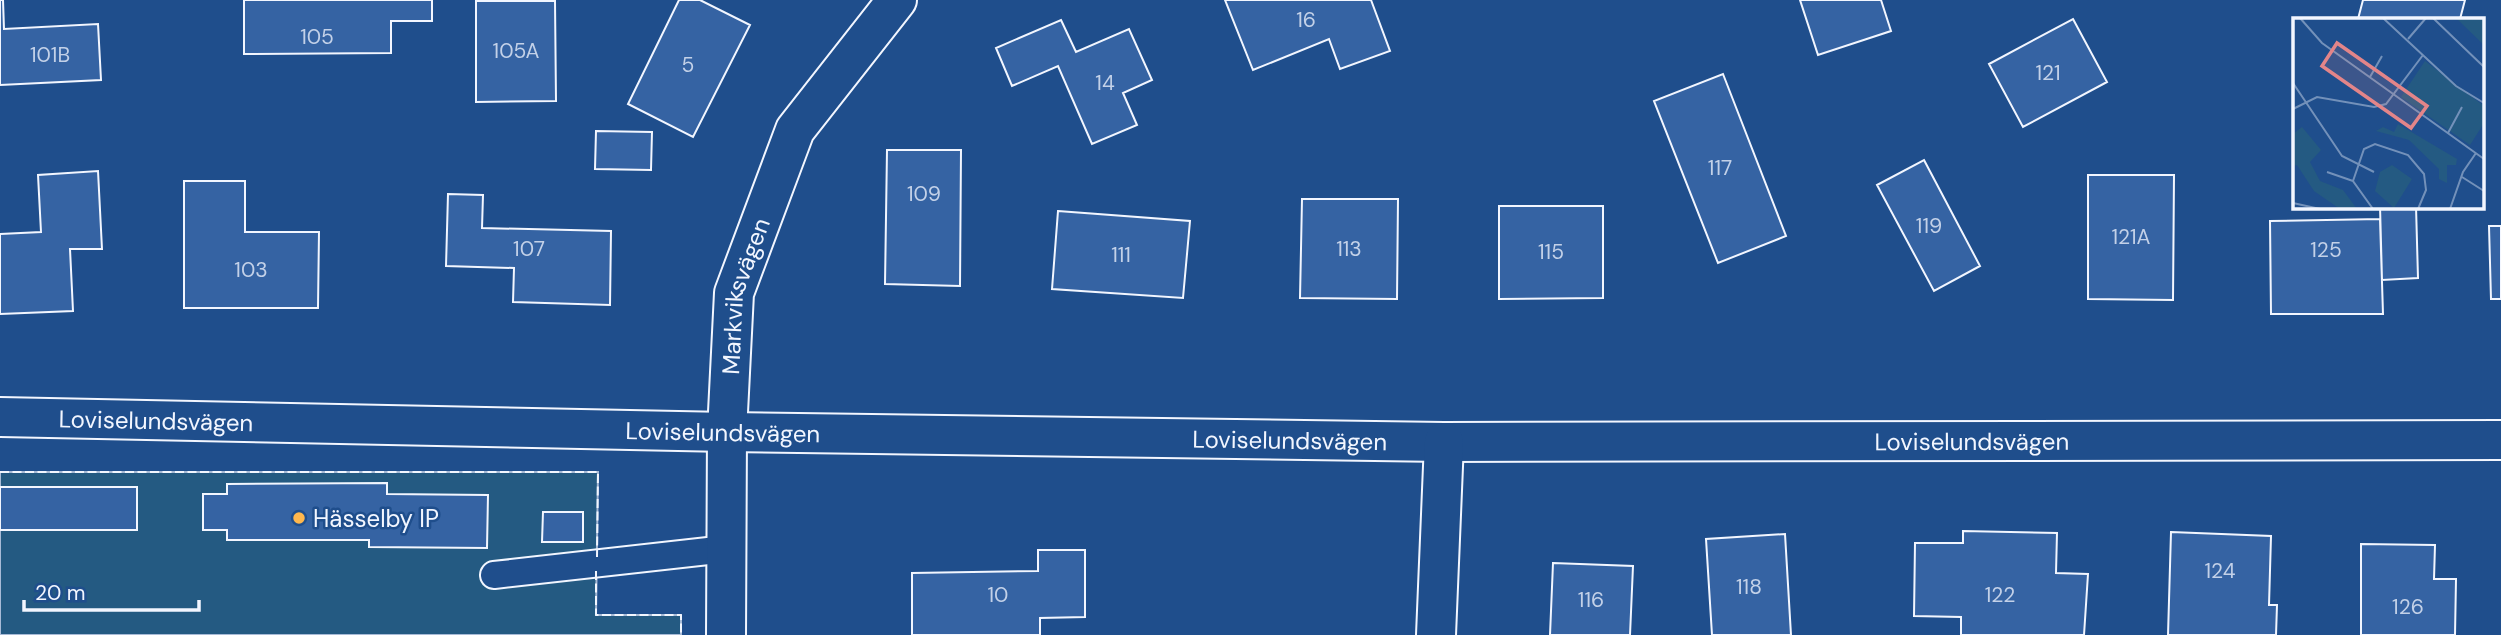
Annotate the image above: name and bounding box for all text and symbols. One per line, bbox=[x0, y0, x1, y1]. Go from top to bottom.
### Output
house number: 16 bbox=[1296, 6, 1316, 34]
inset map bbox=[2293, 18, 2484, 208]
house number: 105 bbox=[300, 23, 334, 51]
house number: 105A bbox=[493, 37, 539, 65]
house number: 101B bbox=[30, 41, 70, 69]
house number: 5 bbox=[682, 51, 694, 79]
house number: 121 bbox=[2035, 59, 2061, 87]
house number: 14 bbox=[1095, 69, 1115, 97]
house number: 117 bbox=[1708, 154, 1732, 182]
house number: 109 bbox=[907, 180, 941, 208]
house number: 119 bbox=[1916, 212, 1942, 240]
street label: Markviksvägen bbox=[714, 213, 776, 375]
house number: 121A bbox=[2111, 223, 2151, 251]
house number: 107 bbox=[513, 235, 545, 263]
house number: 113 bbox=[1336, 235, 1362, 263]
house number: 125 bbox=[2310, 236, 2342, 264]
house number: 115 bbox=[1538, 238, 1564, 266]
house number: 111 bbox=[1111, 241, 1131, 269]
house number: 103 bbox=[234, 256, 268, 284]
street label: Loviselundsvägen bbox=[58, 403, 254, 438]
street label: Loviselundsvägen bbox=[625, 414, 820, 449]
street label: Loviselundsvägen bbox=[1192, 423, 1387, 457]
street label: Loviselundsvägen bbox=[1874, 425, 2069, 457]
place label: Hässelby IP bbox=[313, 503, 439, 534]
marker: Hässelby IP bbox=[291, 510, 307, 526]
house number: 124 bbox=[2204, 557, 2236, 585]
scale bar bbox=[24, 568, 200, 612]
house number: 118 bbox=[1736, 573, 1762, 601]
text: 20 m bbox=[35, 579, 86, 607]
house number: 10 bbox=[988, 581, 1008, 609]
house number: 122 bbox=[1985, 581, 2015, 609]
house number: 116 bbox=[1578, 586, 1604, 614]
house number: 126 bbox=[2392, 593, 2424, 621]

